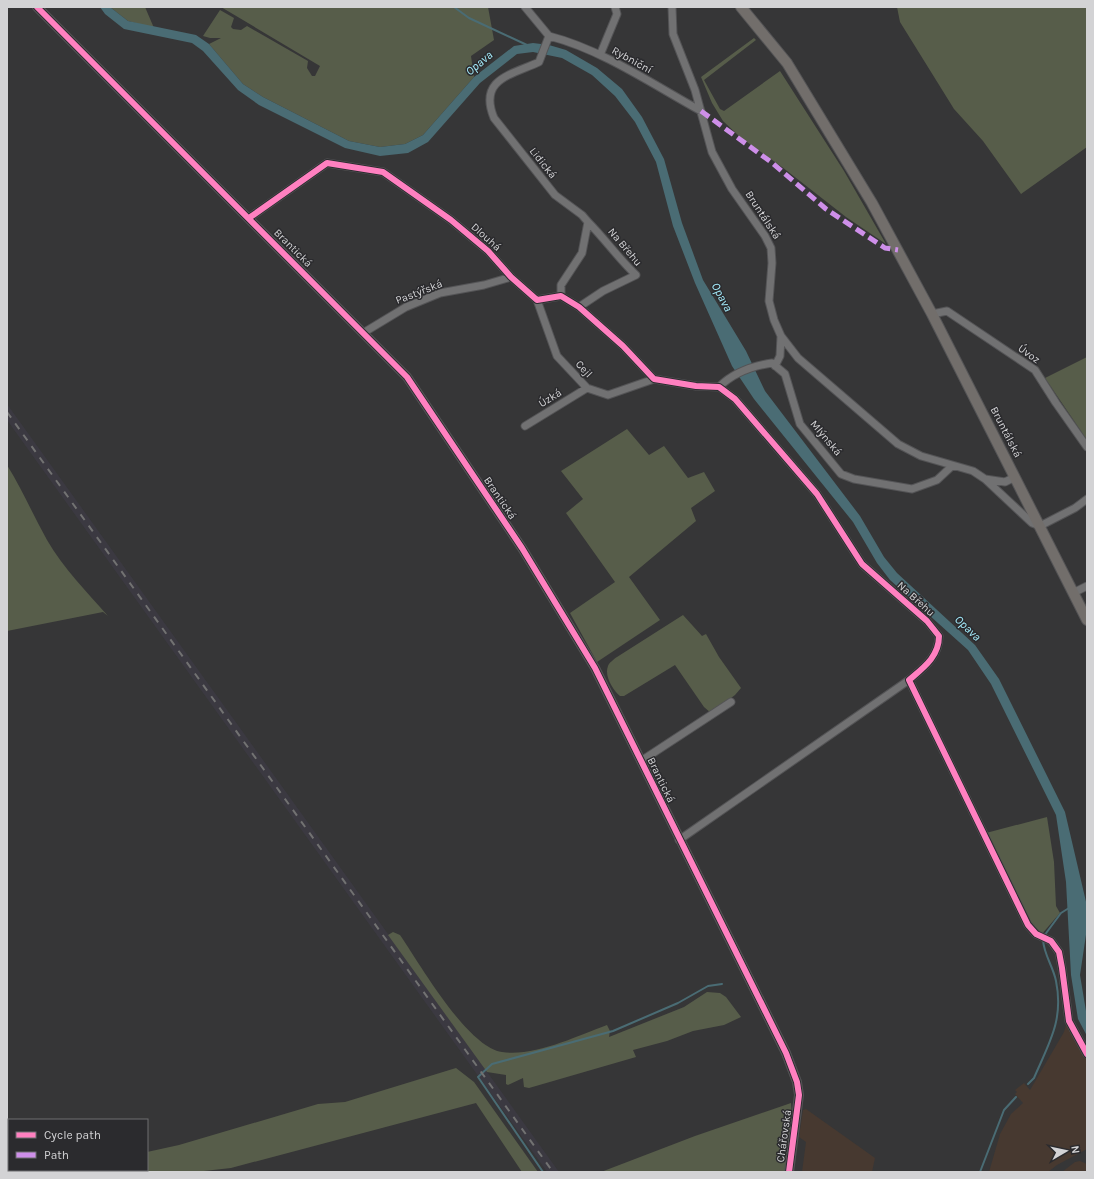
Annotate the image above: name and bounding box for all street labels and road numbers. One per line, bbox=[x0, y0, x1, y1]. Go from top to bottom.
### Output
street label: Rybniční bbox=[610, 44, 655, 77]
street label: Lidická bbox=[527, 145, 559, 181]
street label: Bruntálská bbox=[742, 188, 784, 242]
street label: Dlouhá bbox=[468, 220, 504, 254]
street label: Na Břehu bbox=[605, 225, 645, 269]
street label: Brantická bbox=[271, 226, 315, 270]
street label: Pastýřská bbox=[394, 277, 444, 307]
street label: Úvoz bbox=[1015, 340, 1044, 366]
street label: Cejl bbox=[573, 358, 595, 380]
street label: Úzká bbox=[535, 384, 564, 410]
street label: Bruntálská bbox=[988, 404, 1024, 460]
street label: Mlýnská bbox=[807, 418, 845, 458]
street label: Brantická bbox=[481, 474, 519, 522]
street label: Na Břehu bbox=[895, 579, 937, 619]
street label: Brantická bbox=[644, 755, 678, 805]
street label: Chářovská bbox=[774, 1109, 794, 1163]

